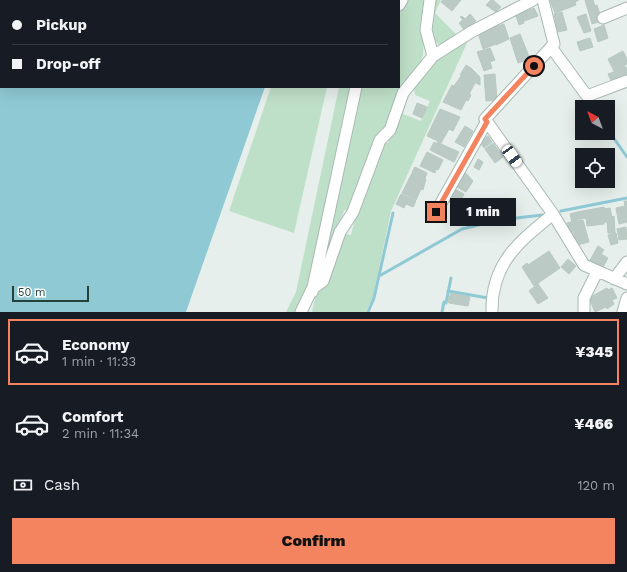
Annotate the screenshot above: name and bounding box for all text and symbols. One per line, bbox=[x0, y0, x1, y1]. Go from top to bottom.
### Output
text: Pickup bbox=[36, 16, 87, 34]
text: Drop-off bbox=[36, 55, 101, 73]
route start bbox=[525, 57, 543, 75]
north arrow bbox=[575, 100, 615, 140]
map controls bbox=[575, 100, 615, 188]
car bbox=[500, 143, 524, 169]
button: locate bbox=[575, 148, 615, 188]
callout: 1 min bbox=[450, 198, 516, 226]
route end bbox=[427, 203, 445, 221]
text: 1 min bbox=[466, 204, 500, 219]
scale bar bbox=[12, 284, 89, 303]
text: 50 m bbox=[18, 286, 45, 299]
icon: car bbox=[14, 334, 50, 370]
text: Economy bbox=[62, 336, 129, 354]
text: ¥345 bbox=[575, 343, 613, 361]
text: 1 min · 11:33 bbox=[62, 354, 136, 369]
icon: car bbox=[14, 406, 50, 442]
text: Comfort bbox=[62, 408, 123, 426]
text: ¥466 bbox=[574, 415, 613, 433]
text: 2 min · 11:34 bbox=[62, 426, 139, 441]
icon: cash bbox=[12, 474, 34, 496]
text: Cash bbox=[44, 476, 80, 494]
text: 120 m bbox=[577, 478, 615, 493]
button: Confirm bbox=[12, 518, 615, 564]

